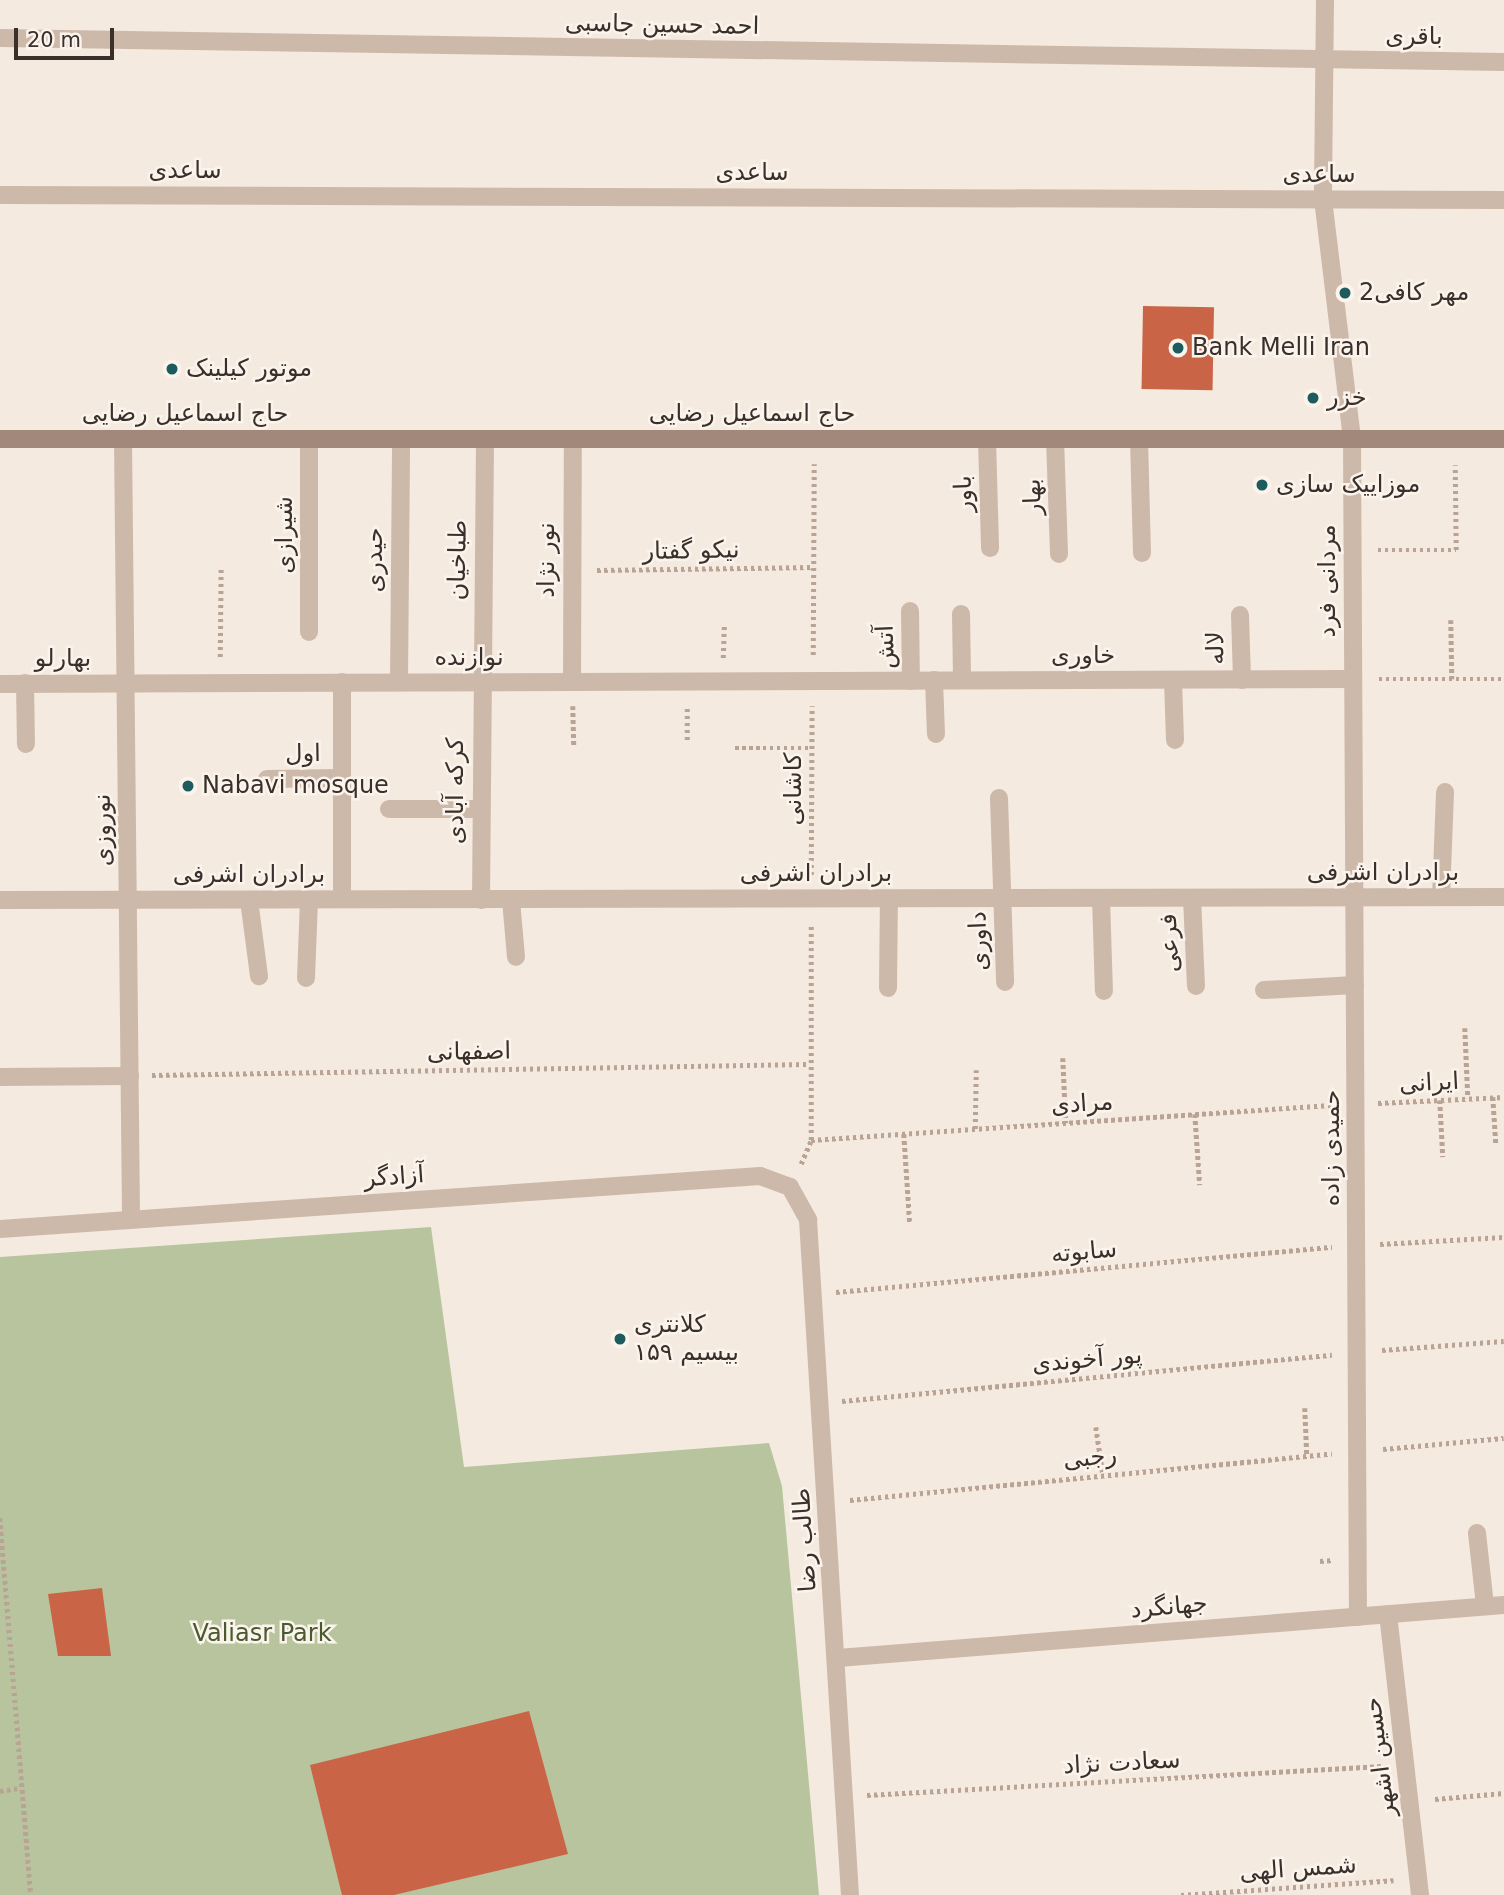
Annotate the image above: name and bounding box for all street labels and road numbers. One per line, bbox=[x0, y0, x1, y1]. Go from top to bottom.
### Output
street label: احمد حسین جاسبی bbox=[565, 9, 759, 41]
street label: باقری bbox=[1385, 23, 1443, 51]
street label: ساعدی bbox=[148, 157, 222, 185]
street label: ساعدی bbox=[715, 159, 789, 187]
street label: ساعدی bbox=[1282, 161, 1356, 189]
street label: حاج اسماعیل رضایی bbox=[82, 400, 288, 428]
street label: حاج اسماعیل رضایی bbox=[649, 400, 855, 428]
street label: باور bbox=[949, 475, 979, 513]
street label: بهار bbox=[1018, 478, 1048, 516]
street label: شیرازی bbox=[271, 496, 299, 574]
street label: طباخیان bbox=[443, 519, 473, 601]
street label: نور نژاد bbox=[533, 522, 561, 598]
street label: مردانی فرد bbox=[1314, 524, 1342, 638]
street label: حیدری bbox=[361, 527, 389, 593]
street label: نیکو گفتار bbox=[642, 536, 740, 566]
street label: آتش bbox=[871, 625, 901, 669]
street label: لاله bbox=[1201, 631, 1231, 665]
street label: خاوری bbox=[1051, 642, 1115, 670]
street label: نوازنده bbox=[434, 644, 504, 672]
street label: بهارلو bbox=[35, 645, 91, 673]
street label: کرکه آبادی bbox=[442, 738, 470, 844]
street label: اول bbox=[285, 739, 321, 769]
street label: کاشانی bbox=[780, 753, 808, 825]
street label: نوروزی bbox=[88, 793, 118, 867]
street label: برادران اشرفی bbox=[1307, 859, 1459, 887]
street label: برادران اشرفی bbox=[740, 860, 892, 888]
street label: برادران اشرفی bbox=[173, 861, 325, 889]
street label: داوری bbox=[964, 911, 994, 971]
street label: فرعی bbox=[1154, 913, 1186, 973]
street label: اصفهانی bbox=[427, 1037, 511, 1067]
street label: ایرانی bbox=[1398, 1067, 1460, 1099]
street label: مرادی bbox=[1050, 1087, 1114, 1121]
street label: حمیدی زاده bbox=[1318, 1090, 1346, 1206]
street label: آزادگر bbox=[363, 1161, 425, 1193]
street label: سابوته bbox=[1050, 1235, 1118, 1269]
street label: پور آخوندی bbox=[1031, 1341, 1143, 1379]
street label: رجبی bbox=[1062, 1441, 1118, 1475]
street label: طالب رضا bbox=[787, 1487, 823, 1593]
street label: جهانگرد bbox=[1129, 1589, 1209, 1625]
street label: حسین اشهر bbox=[1358, 1695, 1402, 1819]
street label: سعادت نژاد bbox=[1063, 1746, 1181, 1780]
street label: شمس الهی bbox=[1239, 1851, 1357, 1887]

